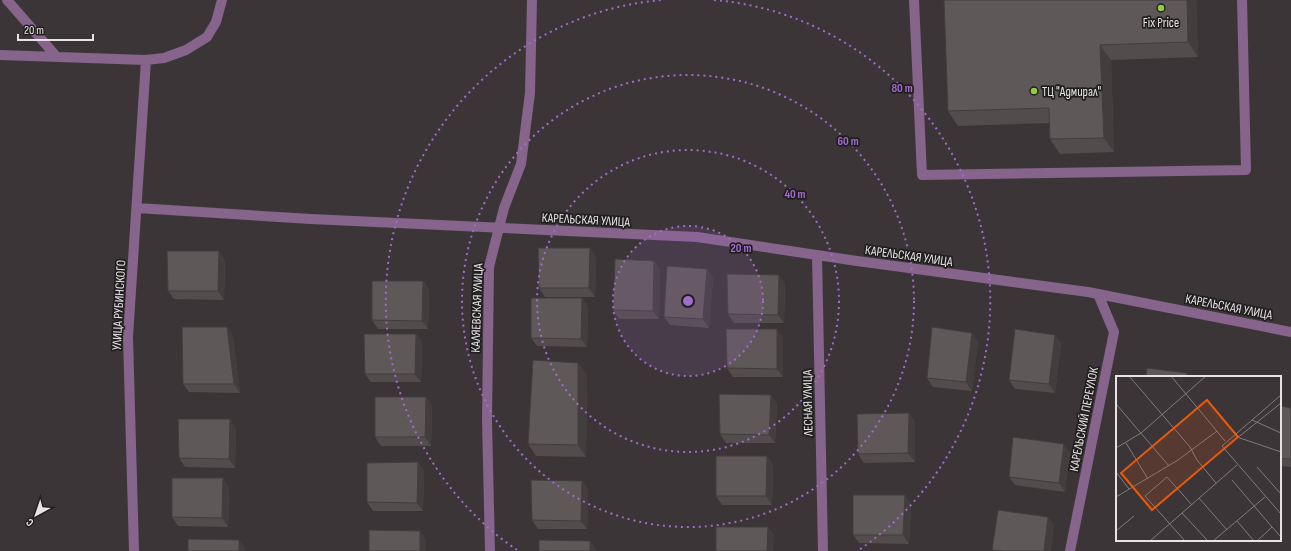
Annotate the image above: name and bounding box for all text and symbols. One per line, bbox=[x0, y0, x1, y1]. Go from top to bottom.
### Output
marker: Fix Price bbox=[1156, 3, 1166, 13]
place label: Fix Price bbox=[1143, 15, 1179, 31]
scale bar bbox=[18, 16, 93, 42]
text: 20 m bbox=[24, 23, 44, 38]
text: 80 m bbox=[891, 81, 913, 96]
place label: ТЦ "Адмирал" bbox=[1042, 84, 1102, 100]
marker: ТЦ "Адмирал" bbox=[1029, 86, 1039, 96]
text: 60 m bbox=[837, 134, 859, 149]
text: 40 m bbox=[784, 187, 806, 202]
street label: КАРЕЛЬСКАЯ УЛИЦА bbox=[541, 210, 631, 230]
text: 20 m bbox=[731, 241, 751, 256]
street label: КАРЕЛЬСКАЯ УЛИЦА bbox=[864, 242, 954, 270]
street label: УЛИЦА РУБИНСКОГО bbox=[109, 259, 129, 351]
street label: КАЛЯЕВСКАЯ УЛИЦА bbox=[467, 263, 487, 353]
street label: КАРЕЛЬСКАЯ УЛИЦА bbox=[1184, 291, 1274, 323]
centre of rings bbox=[681, 294, 695, 308]
street label: КАРЕЛЬСКИЙ ПЕРЕУЛОК bbox=[1066, 365, 1102, 473]
street label: ЛЕСНАЯ УЛИЦА bbox=[799, 369, 817, 437]
inset map bbox=[1116, 376, 1281, 541]
north arrow bbox=[16, 495, 56, 535]
text: С bbox=[23, 515, 36, 529]

